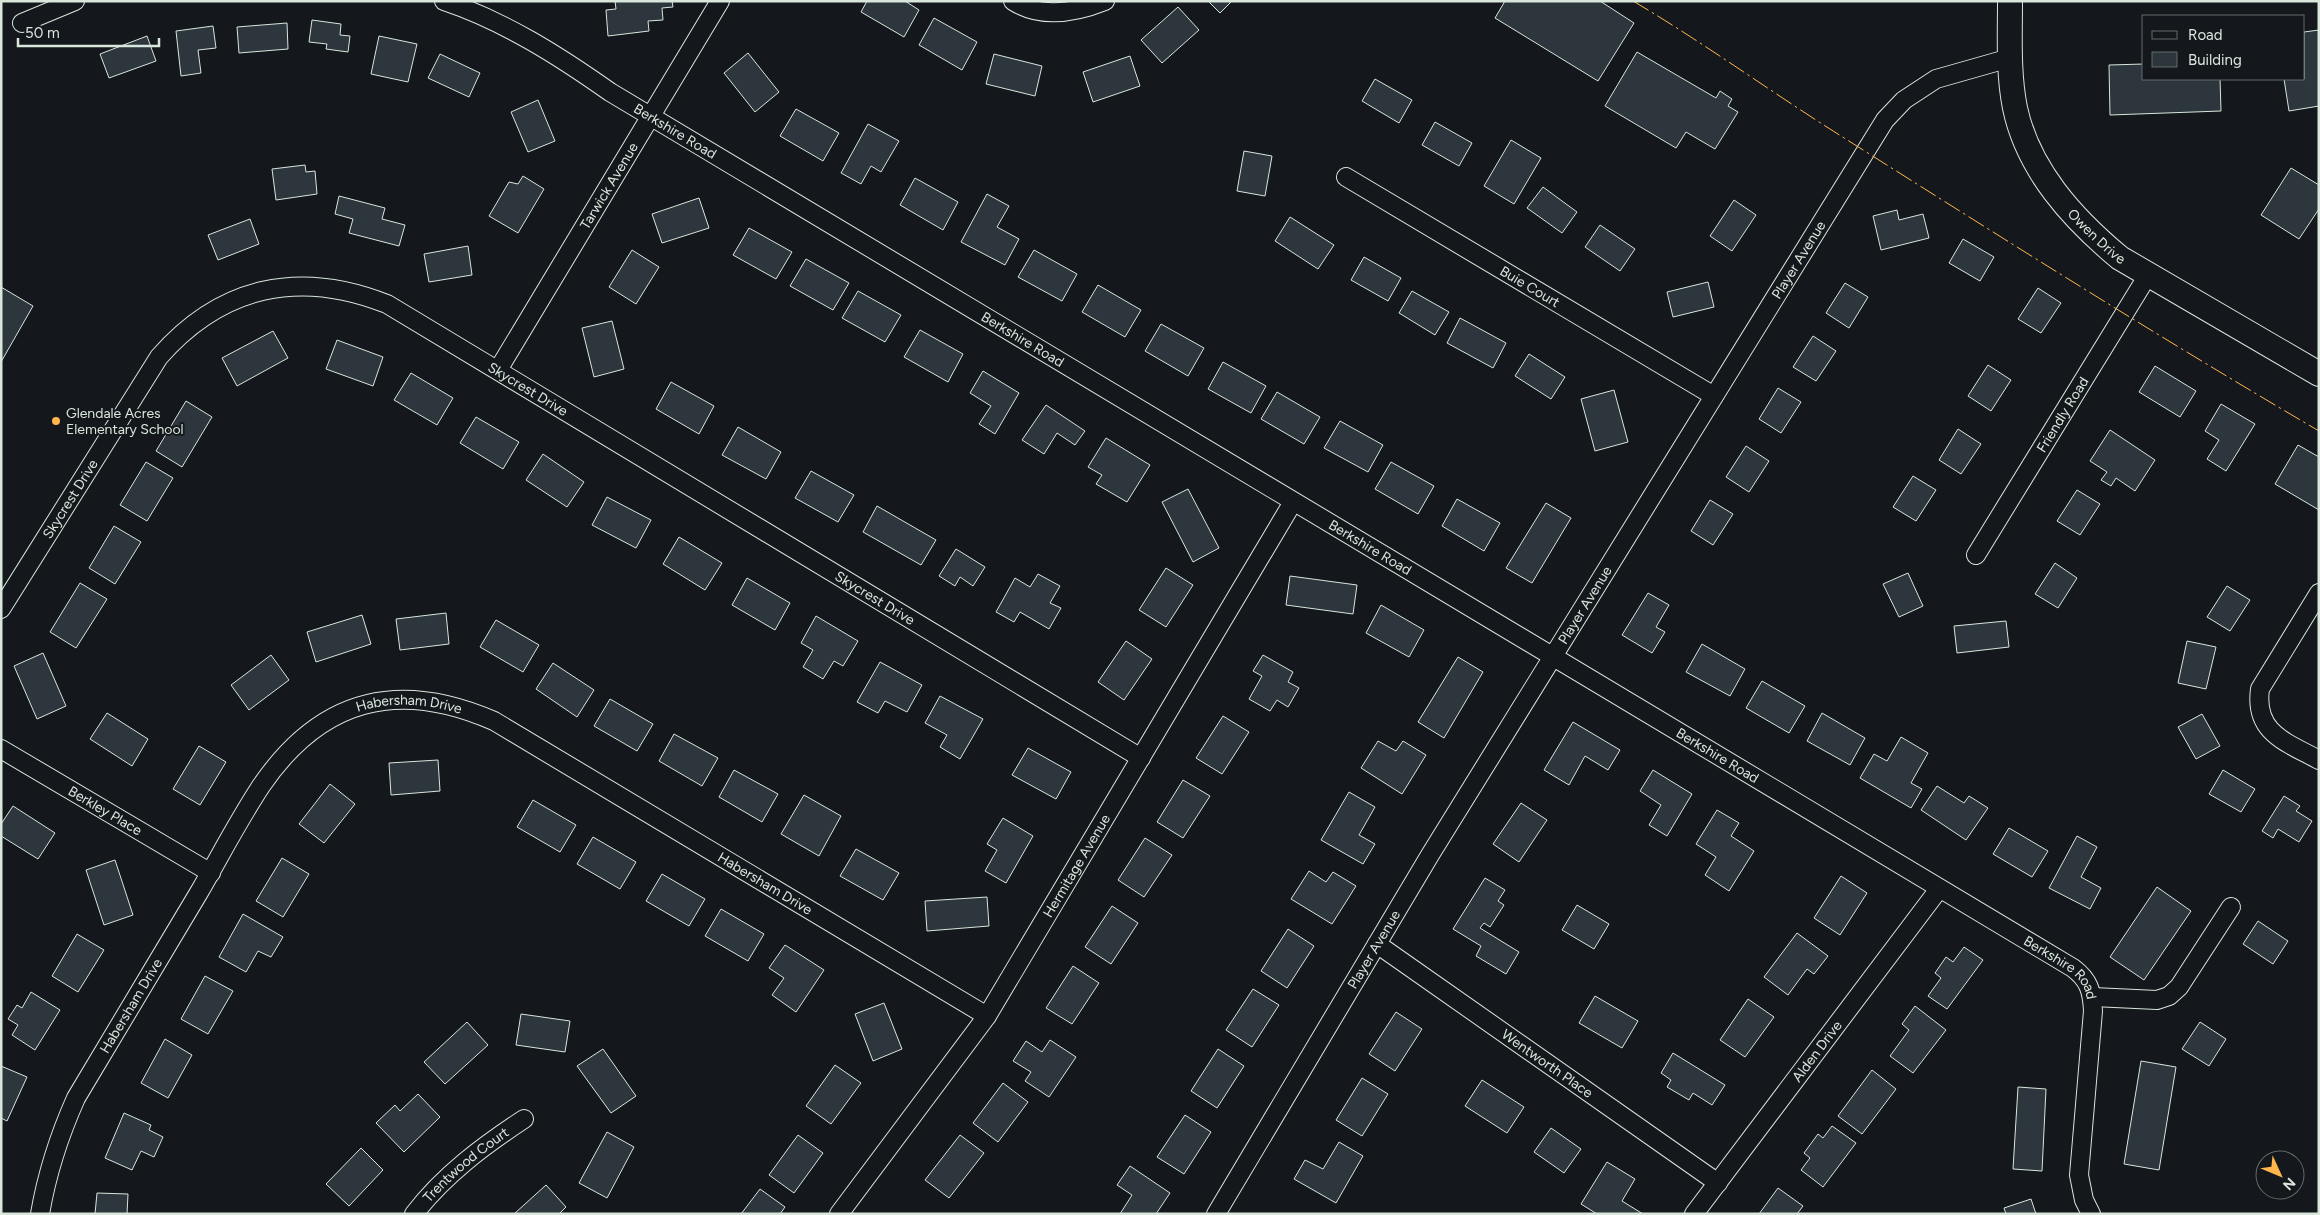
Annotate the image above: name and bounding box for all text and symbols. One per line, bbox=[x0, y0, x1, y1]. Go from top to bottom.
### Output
scale bar bbox=[18, 15, 159, 47]
legend bbox=[2142, 15, 2305, 80]
text: 50 m bbox=[25, 24, 60, 42]
text: Road bbox=[2188, 26, 2223, 44]
text: Building bbox=[2188, 51, 2242, 69]
street label: Berkshire Road bbox=[631, 100, 720, 162]
street label: Tarwick Avenue bbox=[576, 139, 642, 232]
street label: Owen Drive bbox=[2064, 205, 2129, 268]
street label: Player Avenue bbox=[1768, 217, 1829, 302]
street label: Buie Court bbox=[1497, 262, 1563, 311]
street label: Berkshire Road bbox=[978, 308, 1067, 370]
street label: Skycrest Drive bbox=[485, 358, 571, 420]
street label: Friendly Road bbox=[2033, 374, 2092, 455]
place label: Glendale Acres Elementary School bbox=[66, 405, 184, 438]
marker: Glendale Acres Elementary School bbox=[50, 415, 62, 427]
street label: Skycrest Drive bbox=[39, 456, 101, 542]
street label: Berkshire Road bbox=[1326, 516, 1415, 578]
street label: Player Avenue bbox=[1554, 562, 1616, 647]
street label: Skycrest Drive bbox=[832, 567, 918, 629]
street label: Habersham Drive bbox=[354, 691, 465, 717]
street label: Berkshire Road bbox=[1673, 724, 1762, 787]
street label: Berkley Place bbox=[65, 782, 145, 839]
street label: Hermitage Avenue bbox=[1039, 811, 1114, 921]
street label: Habersham Drive bbox=[715, 848, 816, 918]
street label: Player Avenue bbox=[1344, 907, 1404, 992]
street label: Berkshire Road bbox=[2021, 932, 2100, 1001]
street label: Habersham Drive bbox=[96, 955, 166, 1056]
street label: Alden Drive bbox=[1788, 1017, 1846, 1085]
street label: Wentworth Place bbox=[1498, 1026, 1596, 1101]
street label: Trentwood Court bbox=[419, 1123, 512, 1206]
north arrow bbox=[2255, 1150, 2305, 1200]
text: N bbox=[2279, 1174, 2299, 1193]

